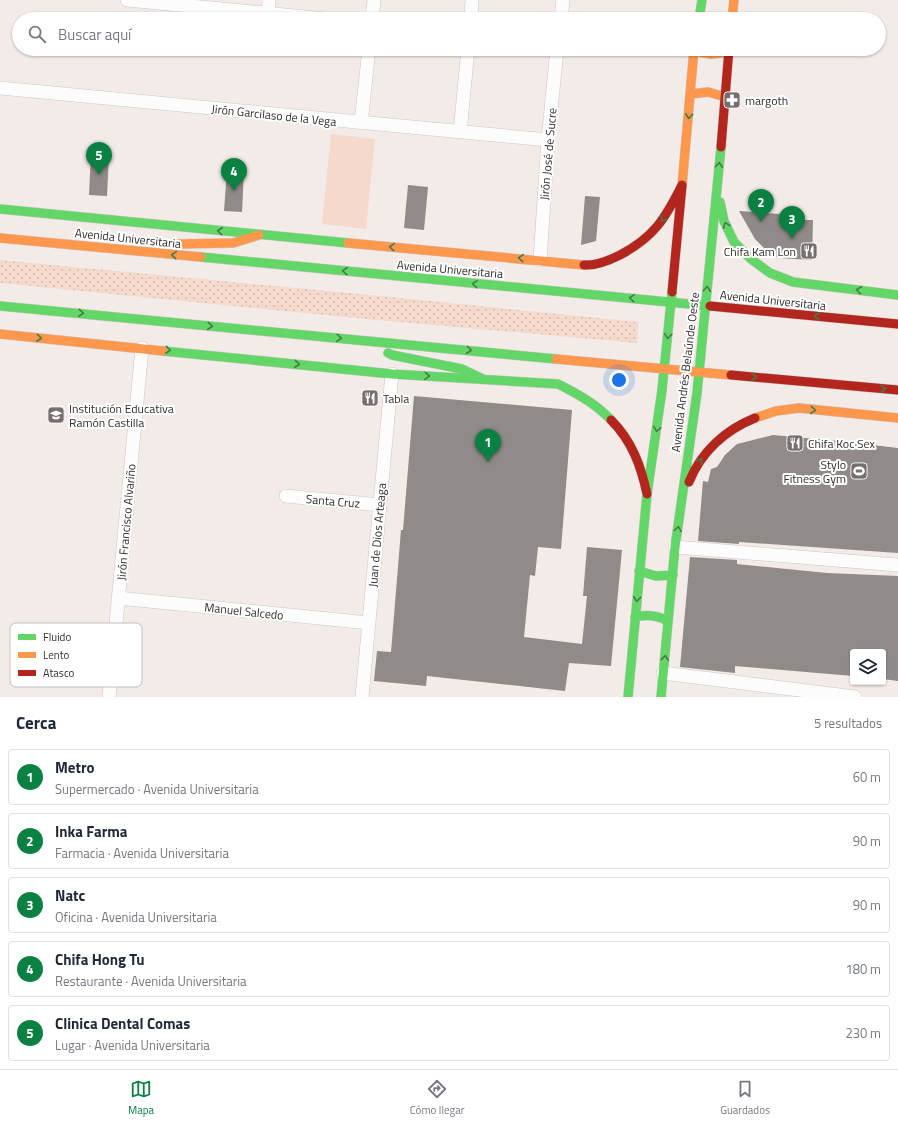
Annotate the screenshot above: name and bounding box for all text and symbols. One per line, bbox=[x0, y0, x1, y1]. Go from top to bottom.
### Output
search box bbox=[12, 12, 886, 56]
icon: search bbox=[26, 23, 48, 45]
text: Buscar aquí bbox=[58, 23, 131, 46]
pharmacy icon: margoth bbox=[722, 90, 742, 110]
place label: margoth bbox=[745, 91, 788, 110]
street label: Jirón Garcilaso de la Vega bbox=[211, 99, 337, 131]
street label: Jirón José de Sucre bbox=[534, 107, 562, 201]
one-way arrow bbox=[684, 113, 693, 119]
pin: 5 bbox=[86, 142, 112, 175]
pin: 4 bbox=[221, 158, 247, 191]
one-way arrow bbox=[715, 162, 724, 168]
pin: 2 bbox=[748, 189, 774, 222]
pin: 3 bbox=[779, 206, 805, 239]
one-way arrow bbox=[661, 215, 668, 222]
one-way arrow bbox=[723, 221, 731, 228]
street label: Avenida Universitaria bbox=[74, 223, 182, 253]
one-way arrow bbox=[217, 227, 223, 236]
restaurant icon: Chifa Kam Lon bbox=[799, 241, 819, 261]
one-way arrow bbox=[389, 242, 395, 251]
place label: Chifa Kam Lon bbox=[724, 242, 796, 261]
one-way arrow bbox=[171, 251, 177, 260]
one-way arrow bbox=[518, 254, 524, 263]
street label: Avenida Universitaria bbox=[396, 255, 504, 283]
one-way arrow bbox=[342, 267, 348, 276]
one-way arrow bbox=[472, 279, 478, 288]
street label: Avenida Universitaria bbox=[719, 285, 827, 315]
one-way arrow bbox=[702, 286, 711, 292]
one-way arrow bbox=[856, 286, 862, 295]
street label: Avenida Andrés Belaúnde Oeste bbox=[666, 291, 704, 453]
one-way arrow bbox=[629, 294, 635, 303]
one-way arrow bbox=[78, 309, 84, 318]
one-way arrow bbox=[814, 312, 820, 321]
one-way arrow bbox=[207, 321, 213, 330]
one-way arrow bbox=[36, 333, 42, 342]
one-way arrow bbox=[336, 333, 343, 342]
one-way arrow bbox=[663, 333, 672, 339]
one-way arrow bbox=[165, 346, 171, 355]
one-way arrow bbox=[466, 346, 472, 355]
one-way arrow bbox=[294, 359, 301, 368]
your location bbox=[609, 370, 629, 390]
one-way arrow bbox=[424, 371, 430, 380]
one-way arrow bbox=[751, 373, 757, 382]
one-way arrow bbox=[880, 384, 886, 393]
restaurant icon: Tabla bbox=[360, 388, 380, 408]
place label: Tabla bbox=[383, 389, 409, 408]
place label: Institución Educativa Ramón Castilla bbox=[69, 399, 174, 432]
school or university icon: Institución Educativa Ramón Castilla bbox=[46, 405, 66, 425]
one-way arrow bbox=[810, 405, 816, 414]
one-way arrow bbox=[653, 426, 662, 432]
pin: 1 bbox=[475, 429, 501, 462]
restaurant icon: Chifa Koc Sex bbox=[785, 433, 805, 453]
place label: Chifa Koc Sex bbox=[808, 434, 876, 453]
place label: Stylo Fitness Gym bbox=[783, 455, 846, 488]
one-way arrow bbox=[695, 458, 702, 465]
sports icon: Stylo Fitness Gym bbox=[849, 461, 869, 481]
street label: Jirón Francisco Alvariño bbox=[111, 463, 141, 581]
street label: Juan de Dios Arteaga bbox=[363, 482, 391, 588]
street label: Santa Cruz bbox=[305, 489, 361, 513]
one-way arrow bbox=[673, 526, 682, 532]
one-way arrow bbox=[632, 596, 641, 602]
street label: Manuel Salcedo bbox=[203, 597, 285, 625]
legend bbox=[10, 623, 142, 687]
text: Fluido bbox=[43, 629, 71, 645]
text: Lento bbox=[43, 647, 70, 663]
map controls bbox=[850, 649, 886, 685]
button: layers bbox=[850, 649, 886, 685]
one-way arrow bbox=[660, 655, 669, 661]
text: Atasco bbox=[43, 665, 75, 681]
text: Cerca bbox=[16, 710, 56, 736]
text: 5 resultados bbox=[814, 713, 882, 733]
text: Metro bbox=[55, 756, 94, 779]
text: 1 bbox=[26, 767, 34, 787]
text: 60 m bbox=[853, 767, 881, 787]
text: Supermercado · Avenida Universitaria bbox=[55, 779, 259, 799]
text: Inka Farma bbox=[55, 820, 127, 843]
text: 2 bbox=[26, 831, 34, 851]
text: 90 m bbox=[853, 831, 881, 851]
text: Farmacia · Avenida Universitaria bbox=[55, 843, 229, 863]
text: Natc bbox=[55, 884, 85, 907]
text: 3 bbox=[26, 895, 34, 915]
text: 90 m bbox=[853, 895, 881, 915]
text: Oficina · Avenida Universitaria bbox=[55, 907, 217, 927]
text: Chifa Hong Tu bbox=[55, 948, 145, 971]
text: 4 bbox=[26, 959, 34, 979]
text: 180 m bbox=[845, 959, 881, 979]
text: Restaurante · Avenida Universitaria bbox=[55, 971, 247, 991]
text: Clinica Dental Comas bbox=[55, 1012, 190, 1035]
text: 5 bbox=[26, 1023, 34, 1043]
text: 230 m bbox=[845, 1023, 881, 1043]
text: Lugar · Avenida Universitaria bbox=[55, 1035, 210, 1055]
tab: Mapa bbox=[128, 1078, 154, 1118]
tab: Cómo llegar bbox=[410, 1078, 464, 1118]
tab: Guardados bbox=[720, 1078, 770, 1118]

